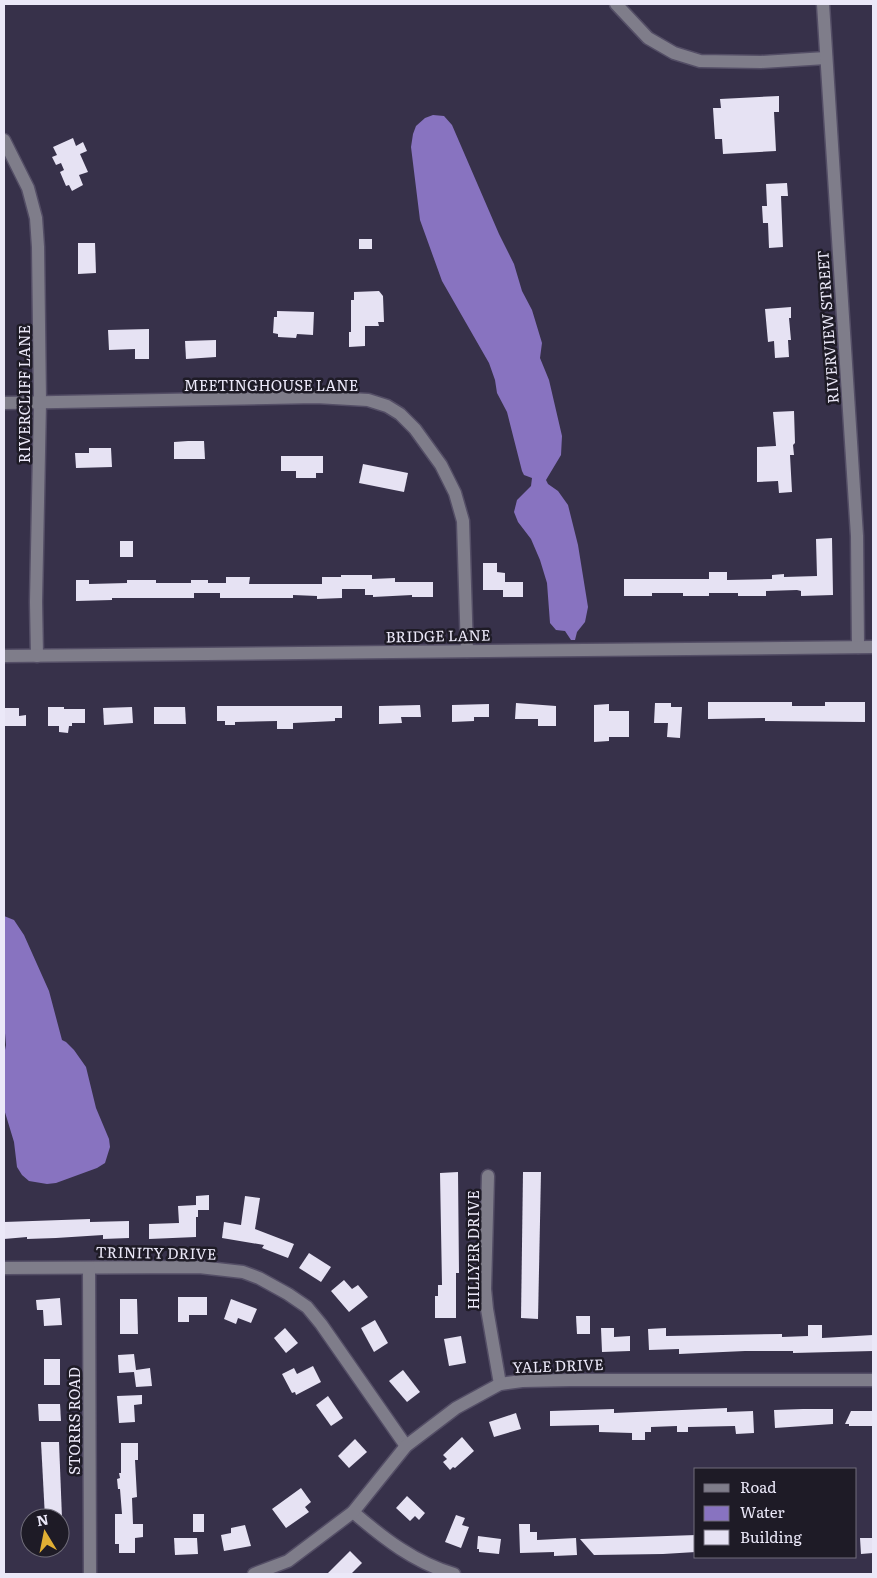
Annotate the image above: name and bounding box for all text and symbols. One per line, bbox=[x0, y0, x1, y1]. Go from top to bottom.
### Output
street label: RIVERVIEW STREET bbox=[810, 250, 844, 404]
street label: RIVERCLIFF LANE bbox=[12, 325, 35, 463]
street label: MEETINGHOUSE LANE bbox=[184, 373, 358, 396]
street label: BRIDGE LANE bbox=[385, 623, 491, 647]
street label: HILLYER DRIVE bbox=[461, 1190, 484, 1310]
street label: TRINITY DRIVE bbox=[95, 1239, 217, 1265]
street label: YALE DRIVE bbox=[512, 1352, 604, 1378]
street label: STORRS ROAD bbox=[62, 1367, 85, 1475]
legend bbox=[694, 1468, 857, 1558]
text: Road bbox=[740, 1475, 776, 1498]
text: Water bbox=[740, 1500, 785, 1523]
north arrow bbox=[20, 1508, 70, 1558]
text: N bbox=[35, 1508, 50, 1530]
text: Building bbox=[740, 1525, 802, 1548]

